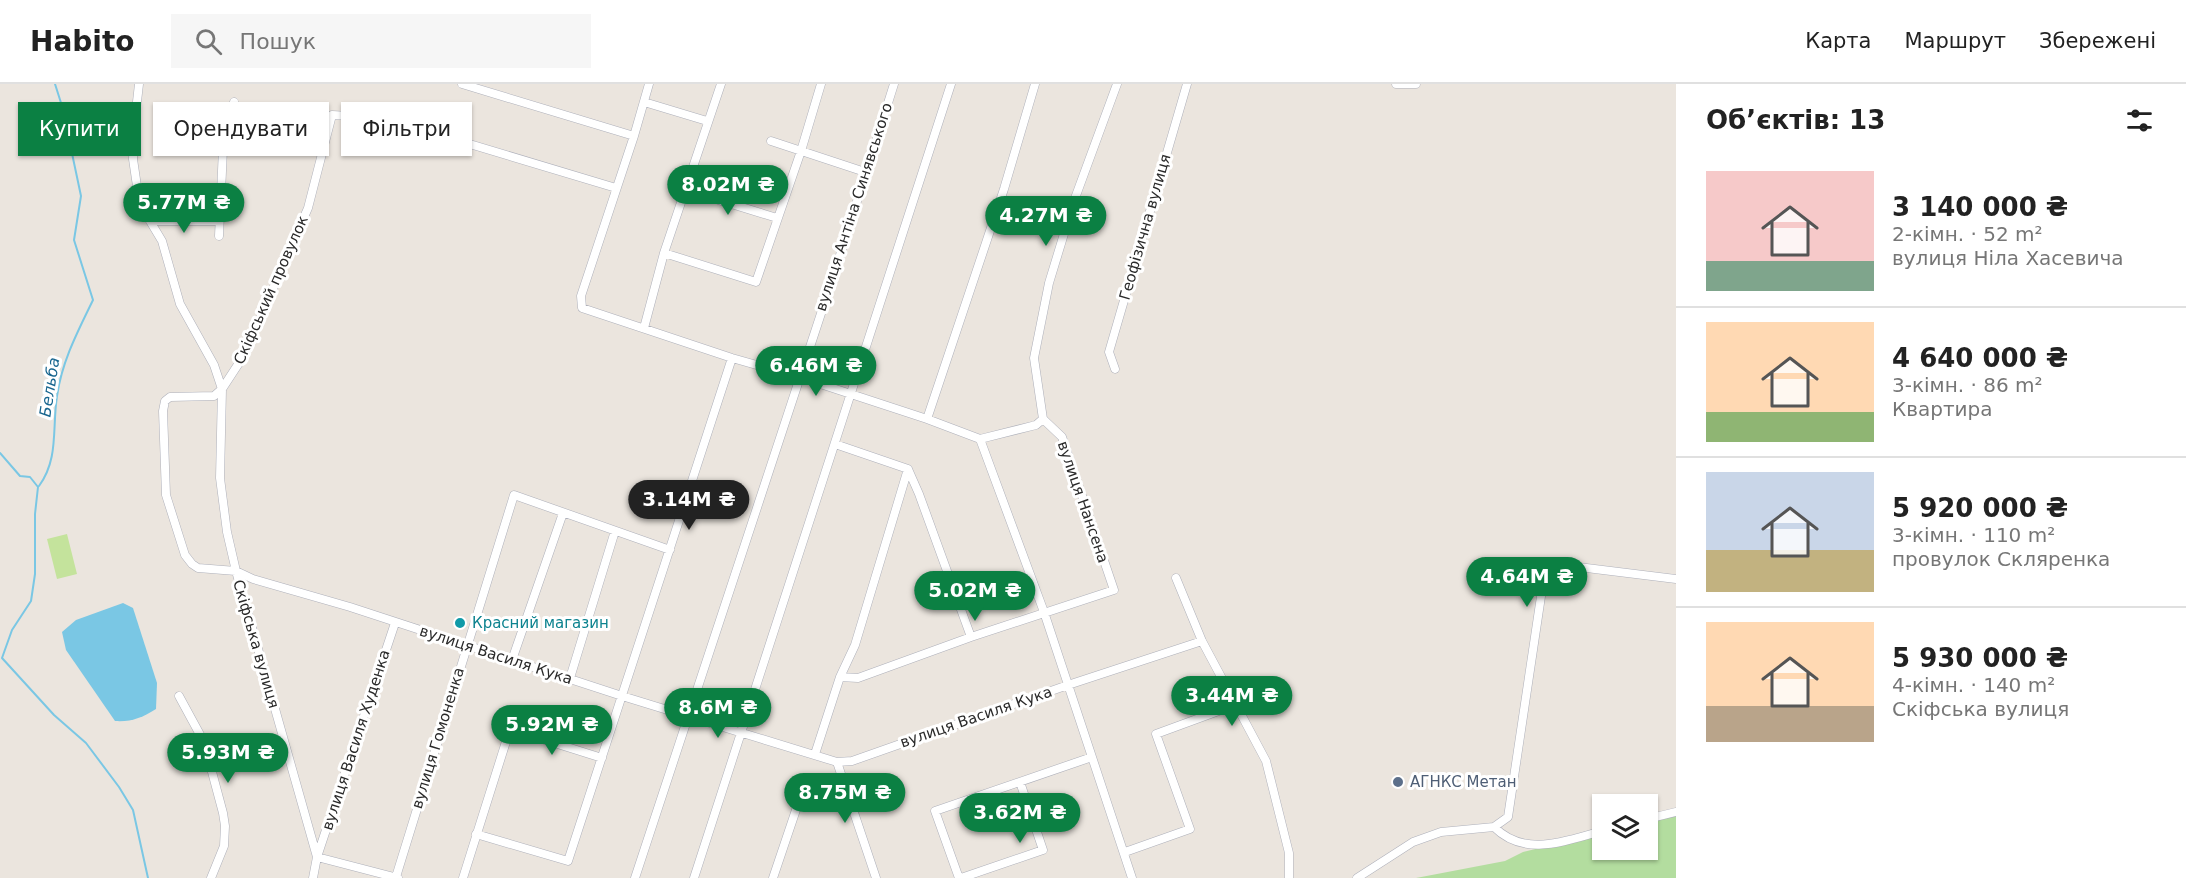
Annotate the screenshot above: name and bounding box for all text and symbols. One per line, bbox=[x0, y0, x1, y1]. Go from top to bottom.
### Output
search box bbox=[171, 14, 591, 68]
text: Habito bbox=[30, 25, 135, 58]
icon: search bbox=[192, 25, 225, 58]
text: Пошук bbox=[240, 29, 316, 54]
text: Карта bbox=[1805, 29, 1871, 53]
text: Маршрут bbox=[1904, 29, 2006, 53]
text: Збережені bbox=[2039, 29, 2156, 53]
street label: вулиця Антіна Синявського bbox=[812, 101, 896, 313]
chip: Купити bbox=[18, 102, 141, 156]
chip: Орендувати bbox=[153, 102, 329, 156]
chip: Фільтри bbox=[341, 102, 472, 156]
icon: filters bbox=[2123, 104, 2156, 137]
text: Об’єктів: 13 bbox=[1706, 105, 1885, 135]
street label: Геофізична вулиця bbox=[1116, 152, 1174, 302]
pin: 8.02M ₴ bbox=[673, 165, 783, 216]
text: 8.02M ₴ bbox=[681, 172, 775, 196]
pin: 5.77M ₴ bbox=[129, 183, 239, 234]
text: 5.77M ₴ bbox=[137, 190, 231, 214]
text: 3 140 000 ₴ bbox=[1892, 192, 2068, 222]
icon: home bbox=[1754, 195, 1826, 267]
pin: 4.27M ₴ bbox=[991, 196, 1101, 247]
text: 4.27M ₴ bbox=[999, 203, 1093, 227]
street label: Скіфський провулок bbox=[230, 213, 312, 367]
text: 2-кімн. · 52 m² bbox=[1892, 222, 2042, 246]
text: вулиця Ніла Хасевича bbox=[1892, 246, 2124, 270]
text: 4 640 000 ₴ bbox=[1892, 343, 2068, 373]
pin: 6.46M ₴ bbox=[761, 346, 871, 397]
icon: home bbox=[1754, 346, 1826, 418]
text: 6.46M ₴ bbox=[769, 353, 863, 377]
water label: Бельба bbox=[35, 356, 64, 418]
text: 3-кімн. · 86 m² bbox=[1892, 373, 2042, 397]
text: Квартира bbox=[1892, 397, 1993, 421]
street label: вулиця Нансена bbox=[1054, 439, 1112, 565]
pin: 3.14M ₴ bbox=[634, 480, 744, 531]
text: 3.14M ₴ bbox=[642, 487, 736, 511]
text: 5 920 000 ₴ bbox=[1892, 493, 2068, 523]
icon: home bbox=[1754, 496, 1826, 568]
text: 3-кімн. · 110 m² bbox=[1892, 523, 2055, 547]
text: провулок Скляренка bbox=[1892, 547, 2110, 571]
pin: 4.64M ₴ bbox=[1472, 557, 1582, 608]
text: 4.64M ₴ bbox=[1480, 564, 1574, 588]
pin: 5.02M ₴ bbox=[920, 571, 1030, 622]
street label: Скіфська вулиця bbox=[229, 578, 283, 710]
text: 5.02M ₴ bbox=[928, 578, 1022, 602]
place label: Красний магазин bbox=[472, 614, 609, 632]
marker: Красний магазин bbox=[453, 616, 467, 630]
street label: вулиця Василя Кука bbox=[417, 622, 575, 688]
text: 5 930 000 ₴ bbox=[1892, 643, 2068, 673]
icon: home bbox=[1754, 646, 1826, 718]
street label: вулиця Василя Худенка bbox=[318, 647, 394, 833]
street label: вулиця Гомоненка bbox=[408, 665, 468, 811]
text: 4-кімн. · 140 m² bbox=[1892, 673, 2055, 697]
pin: 3.44M ₴ bbox=[1177, 676, 1287, 727]
street label: вулиця Василя Кука bbox=[898, 682, 1054, 752]
text: 3.44M ₴ bbox=[1185, 683, 1279, 707]
pin: 8.6M ₴ bbox=[669, 688, 767, 739]
text: 8.6M ₴ bbox=[678, 695, 758, 719]
text: Скіфська вулиця bbox=[1892, 697, 2069, 721]
pin: 5.92M ₴ bbox=[497, 705, 607, 756]
text: 5.92M ₴ bbox=[505, 712, 599, 736]
pin: 5.93M ₴ bbox=[173, 733, 283, 784]
text: 5.93M ₴ bbox=[181, 740, 275, 764]
pin: 8.75M ₴ bbox=[790, 773, 900, 824]
place label: АГНКС Метан bbox=[1410, 773, 1517, 791]
marker: АГНКС Метан bbox=[1391, 775, 1405, 789]
text: 8.75M ₴ bbox=[798, 780, 892, 804]
pin: 3.62M ₴ bbox=[965, 793, 1075, 844]
map controls bbox=[1592, 794, 1658, 860]
button: layers bbox=[1592, 794, 1658, 860]
text: 3.62M ₴ bbox=[973, 800, 1067, 824]

